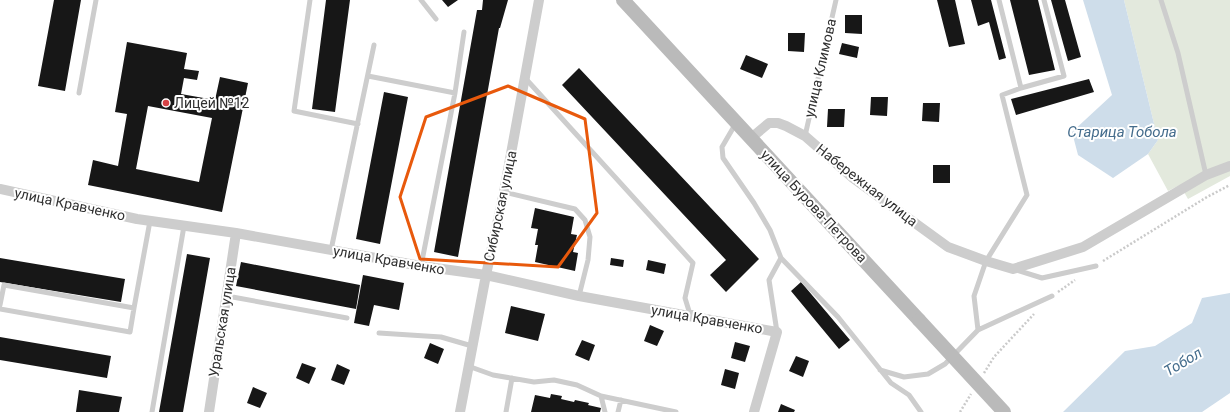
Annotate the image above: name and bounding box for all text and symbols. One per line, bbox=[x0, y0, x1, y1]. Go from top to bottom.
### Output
street label: улица Климова bbox=[801, 17, 839, 119]
place label: Лицей №12 bbox=[174, 95, 250, 111]
marker: Лицей №12 bbox=[161, 98, 171, 108]
water label: Старица Тобола bbox=[1067, 123, 1177, 141]
street label: Набережная улица bbox=[813, 141, 921, 229]
street label: улица Бурова-Петрова bbox=[758, 146, 870, 266]
street label: Сибирская улица bbox=[480, 149, 520, 263]
street label: улица Кравченко bbox=[13, 184, 127, 224]
street label: улица Кравченко bbox=[332, 242, 446, 278]
street label: Уральская улица bbox=[205, 266, 239, 378]
street label: улица Кравченко bbox=[650, 301, 764, 337]
water label: Тобол bbox=[1161, 344, 1205, 380]

